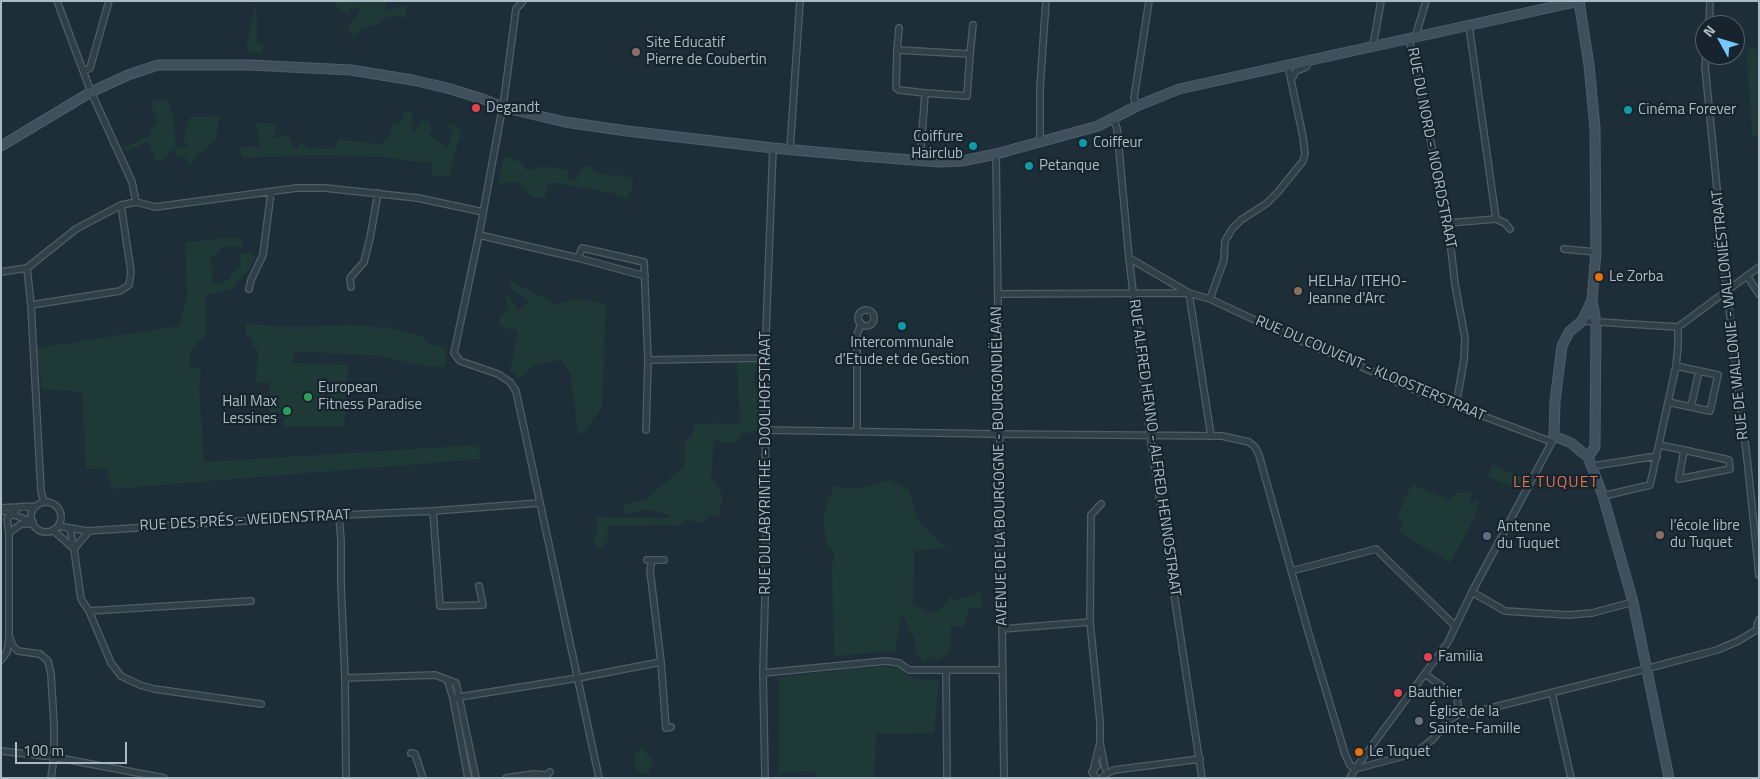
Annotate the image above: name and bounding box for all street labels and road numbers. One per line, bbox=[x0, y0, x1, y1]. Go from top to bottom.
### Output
street label: RUE DU NORD - NOORDSTRAAT bbox=[1403, 46, 1459, 250]
street label: RUE DE WALLONIE - WALLONIËSTRAAT bbox=[1709, 189, 1753, 441]
street label: RUE ALFRED HENNO - ALFRED HENNOSTRAAT bbox=[1124, 298, 1184, 598]
street label: AVENUE DE LA BOURGOGNE - BOURGONDIËLAAN bbox=[988, 306, 1012, 626]
street label: RUE DU COUVENT - KLOOSTERSTRAAT bbox=[1252, 312, 1488, 426]
street label: RUE DU LABYRINTHE - DOOLHOFSTRAAT bbox=[757, 331, 775, 595]
street label: RUE DES PRÉS - WEIDENSTRAAT bbox=[139, 506, 351, 536]

